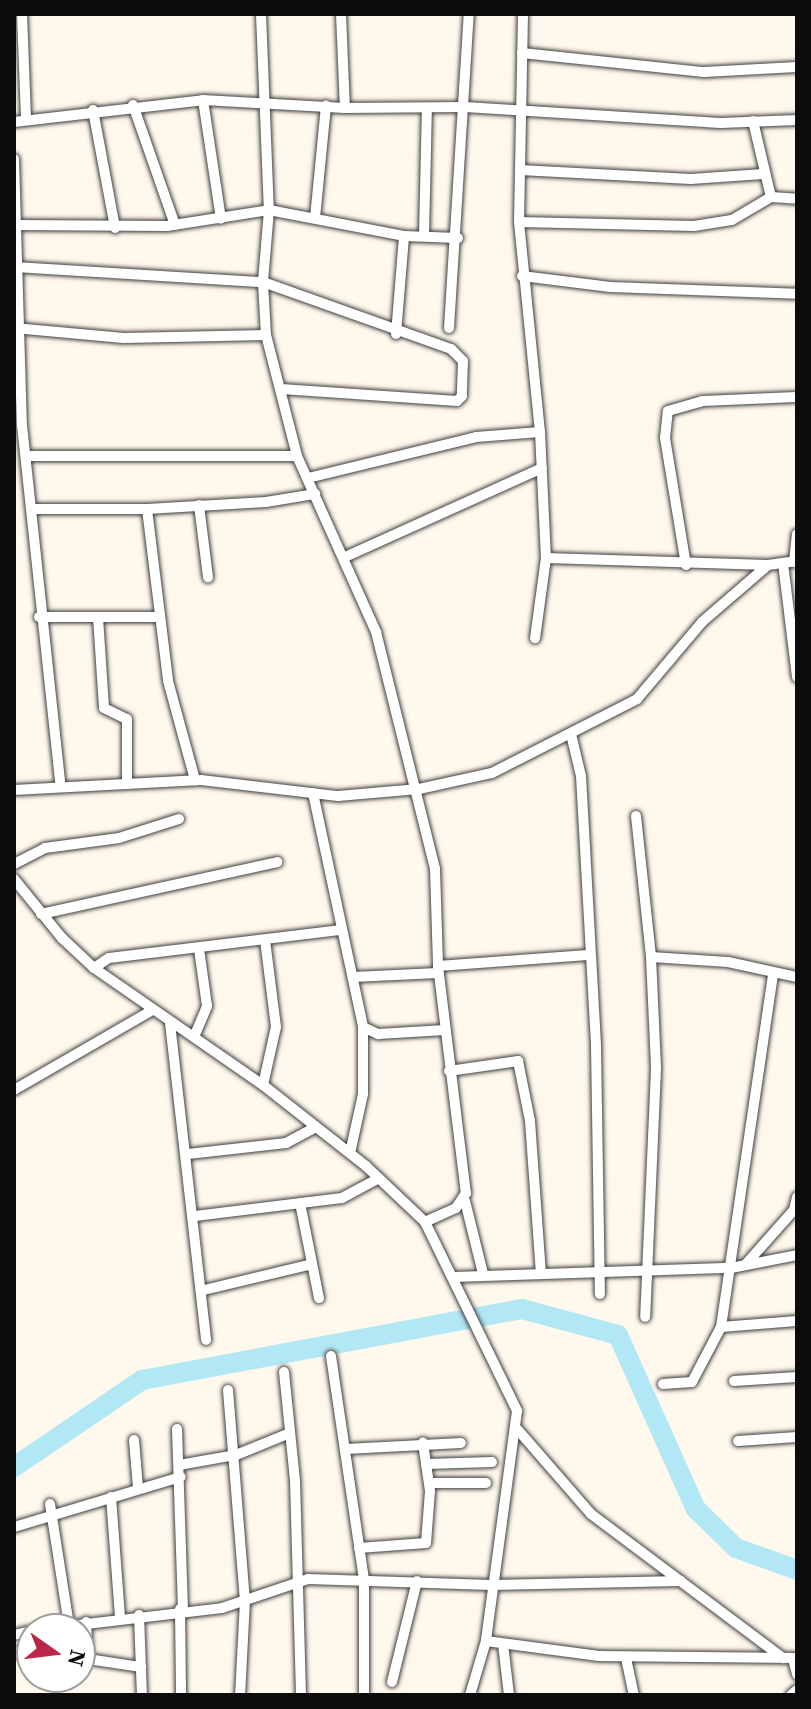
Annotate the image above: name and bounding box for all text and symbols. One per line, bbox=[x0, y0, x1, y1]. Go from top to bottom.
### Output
north arrow bbox=[16, 1613, 96, 1693]
text: N bbox=[61, 1647, 94, 1670]

